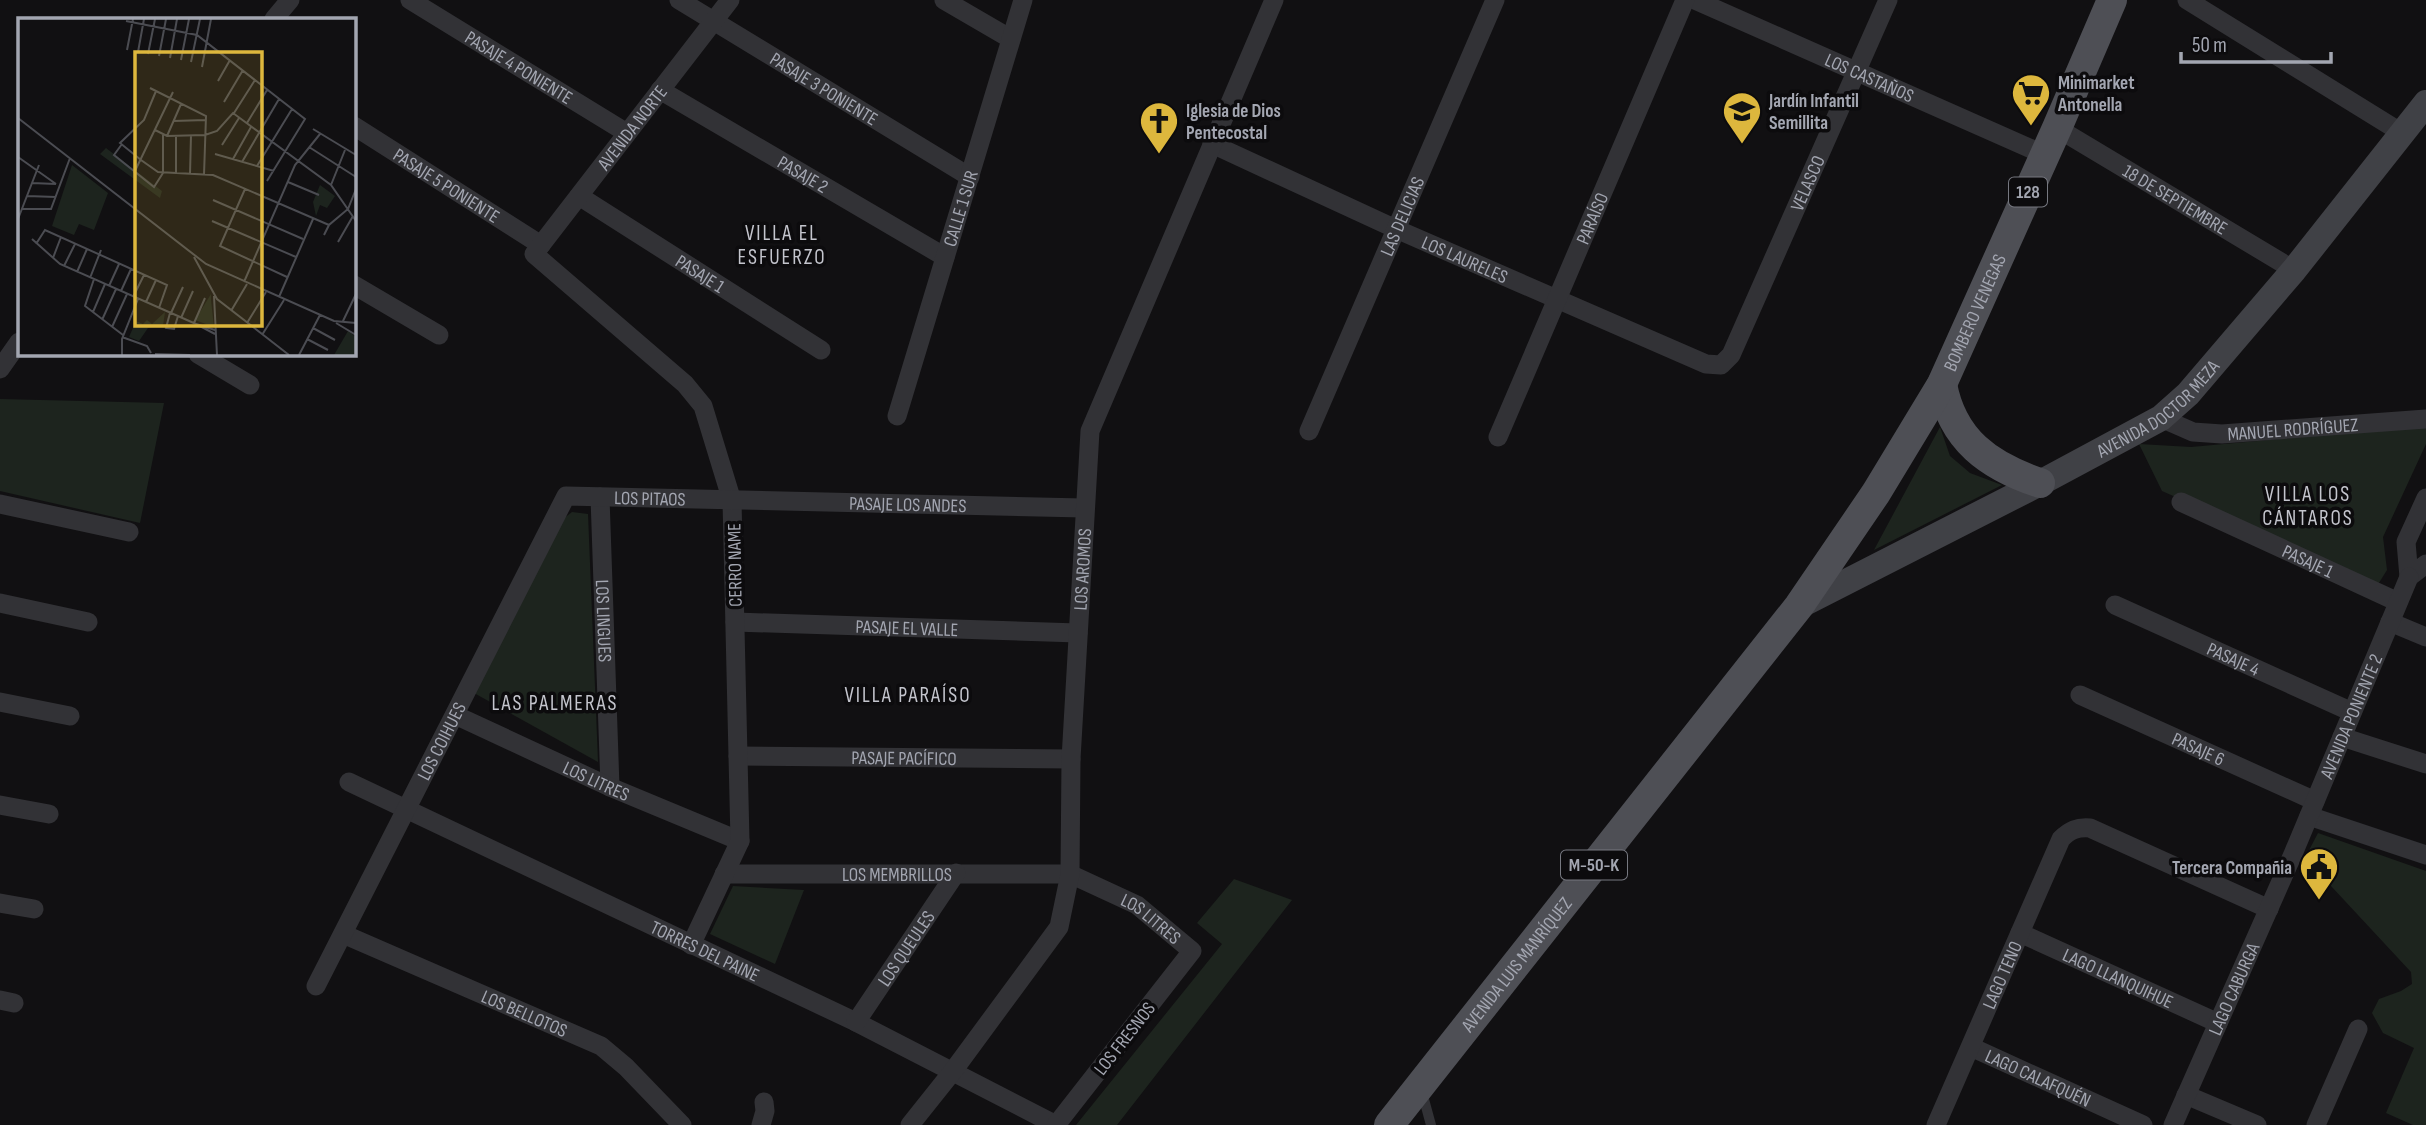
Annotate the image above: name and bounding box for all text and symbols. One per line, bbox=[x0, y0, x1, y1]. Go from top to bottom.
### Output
inset map bbox=[18, 18, 355, 355]
scale bar bbox=[2181, 21, 2332, 65]
street label: PASAJE 4 PONIENTE bbox=[460, 26, 576, 110]
text: 50 m bbox=[2192, 33, 2227, 58]
street label: PASAJE 3 PONIENTE bbox=[765, 48, 882, 131]
street label: LOS CASTAÑOS bbox=[1821, 49, 1917, 108]
supermarket icon: Minimarket Antonella bbox=[2010, 72, 2052, 127]
place label: Minimarket Antonella bbox=[2057, 72, 2134, 117]
street label: AVENIDA NORTE bbox=[592, 81, 673, 176]
school or university icon: Jardín Infantil Semillita bbox=[1721, 90, 1763, 145]
place label: Jardín Infantil Semillita bbox=[1768, 90, 1859, 135]
church icon: Iglesia de Dios Pentecostal bbox=[1138, 100, 1180, 155]
place label: Iglesia de Dios Pentecostal bbox=[1186, 100, 1281, 145]
street label: PASAJE 5 PONIENTE bbox=[388, 144, 504, 229]
street label: PASAJE 2 bbox=[773, 151, 832, 199]
street label: VELASCO bbox=[1786, 152, 1831, 215]
street label: 18 DE SEPTIEMBRE bbox=[2118, 160, 2231, 240]
street label: CALLE 1 SUR bbox=[939, 168, 984, 250]
street label: LAS DELICIAS bbox=[1376, 174, 1430, 260]
road number: 128 bbox=[2009, 177, 2047, 206]
street label: PARAÍSO bbox=[1572, 190, 1614, 248]
district label: VILLA EL ESFUERZO bbox=[737, 221, 827, 270]
street label: LOS LAURELES bbox=[1418, 232, 1511, 289]
street label: PASAJE 1 bbox=[671, 250, 729, 299]
street label: BOMBERO VENEGAS bbox=[1939, 251, 2012, 375]
street label: AVENIDA DOCTOR MEZA bbox=[2092, 355, 2225, 464]
street label: MANUEL RODRÍGUEZ bbox=[2227, 414, 2359, 447]
district label: VILLA LOS CÁNTAROS bbox=[2262, 482, 2354, 531]
street label: LOS PITAOS bbox=[614, 487, 686, 512]
street label: PASAJE LOS ANDES bbox=[849, 493, 967, 518]
street label: CERRO NAME bbox=[723, 523, 748, 607]
street label: LOS AROMOS bbox=[1070, 528, 1097, 611]
street label: PASAJE 1 bbox=[2278, 540, 2337, 584]
street label: LOS LINGUES bbox=[590, 579, 616, 663]
street label: PASAJE EL VALLE bbox=[855, 616, 959, 642]
street label: PASAJE 4 bbox=[2203, 638, 2263, 682]
street label: AVENIDA PONIENTE 2 bbox=[2316, 651, 2388, 783]
district label: VILLA PARAÍSO bbox=[844, 683, 972, 708]
district label: LAS PALMERAS bbox=[491, 691, 619, 716]
street label: LOS COIHUES bbox=[413, 699, 472, 785]
street label: PASAJE 6 bbox=[2168, 728, 2228, 772]
street label: PASAJE PACÍFICO bbox=[851, 747, 957, 771]
street label: LOS LITRES bbox=[559, 757, 633, 807]
public building icon: Tercera Compañia bbox=[2298, 846, 2340, 901]
road number: M-50-K bbox=[1561, 850, 1627, 880]
place label: Tercera Compañia bbox=[2172, 857, 2292, 880]
street label: LOS MEMBRILLOS bbox=[842, 864, 952, 887]
street label: LOS LITRES bbox=[1117, 889, 1185, 950]
street label: AVENIDA LUIS MANRÍQUEZ bbox=[1456, 893, 1578, 1038]
street label: LOS QUEULES bbox=[873, 907, 940, 991]
street label: TORRES DEL PAINE bbox=[646, 916, 763, 988]
street label: LAGO TENO bbox=[1978, 938, 2028, 1013]
street label: LAGO CABURGA bbox=[2204, 939, 2266, 1039]
street label: LAGO LLANQUIHUE bbox=[2059, 944, 2177, 1014]
street label: LOS BELLOTOS bbox=[478, 986, 570, 1043]
street label: LOS FRESNOS bbox=[1090, 998, 1161, 1080]
street label: LAGO CALAFQUÉN bbox=[1981, 1045, 2094, 1113]

